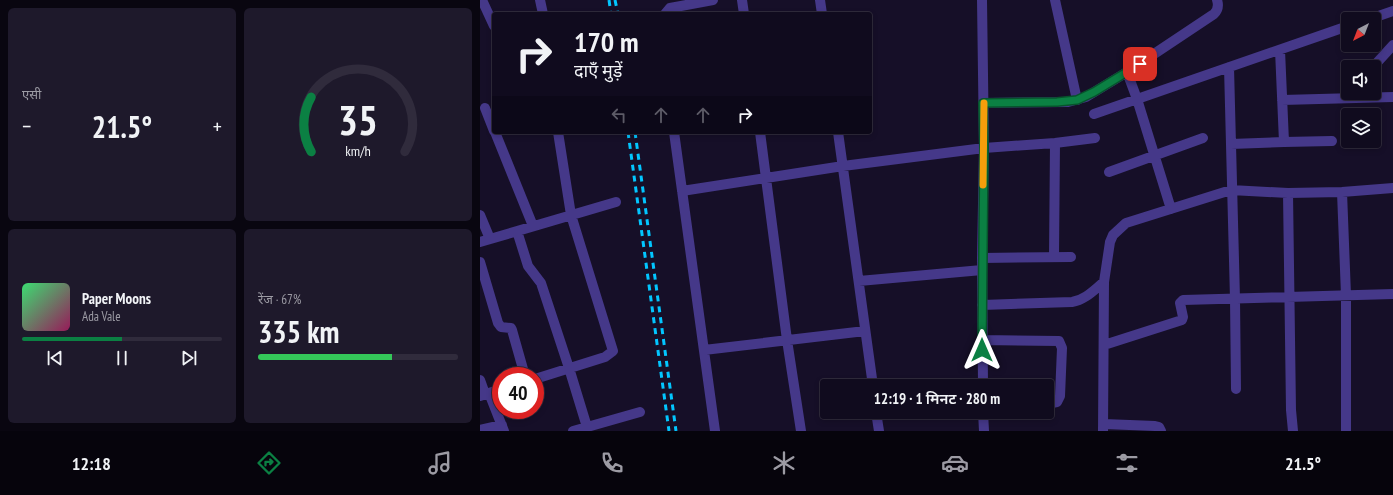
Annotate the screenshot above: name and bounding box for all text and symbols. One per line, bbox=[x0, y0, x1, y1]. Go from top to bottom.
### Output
north arrow bbox=[1341, 12, 1381, 52]
map controls bbox=[1341, 12, 1381, 148]
text: 170 m bbox=[574, 23, 638, 60]
icon: right bbox=[508, 28, 560, 80]
pin bbox=[1123, 47, 1157, 81]
icon: arrive bbox=[1129, 53, 1151, 75]
text: दाएँ मुड़ें bbox=[574, 59, 622, 82]
button: sound bbox=[1341, 60, 1381, 100]
text: एसी bbox=[22, 86, 41, 103]
text: 35 bbox=[338, 93, 378, 146]
icon: left bbox=[608, 104, 630, 126]
icon: ahead bbox=[650, 104, 672, 126]
icon: ahead bbox=[692, 104, 714, 126]
icon: right bbox=[734, 104, 756, 126]
text: 21.5° bbox=[92, 107, 152, 146]
button: layers bbox=[1341, 108, 1381, 148]
text: − bbox=[22, 112, 31, 140]
text: + bbox=[213, 112, 222, 140]
text: km/h bbox=[345, 141, 371, 160]
text: Paper Moons bbox=[82, 289, 151, 308]
text: रेंज · 67% bbox=[258, 291, 301, 308]
text: Ada Vale bbox=[82, 308, 121, 325]
text: 335 km bbox=[258, 312, 339, 351]
position arrow bbox=[961, 329, 1003, 371]
icon: previous bbox=[44, 347, 66, 369]
icon: pause bbox=[111, 347, 133, 369]
icon: next bbox=[178, 347, 200, 369]
speed limit sign: 40 bbox=[492, 367, 544, 419]
text: 12:19 · 1 मिनट · 280 m bbox=[874, 389, 1000, 408]
icon: directions bbox=[255, 449, 283, 477]
icon: music bbox=[426, 449, 454, 477]
icon: phone bbox=[598, 449, 626, 477]
icon: climate bbox=[770, 449, 798, 477]
icon: car bbox=[941, 449, 969, 477]
icon: filters bbox=[1113, 449, 1141, 477]
text: 12:18 bbox=[72, 452, 111, 475]
text: 21.5° bbox=[1285, 452, 1321, 475]

